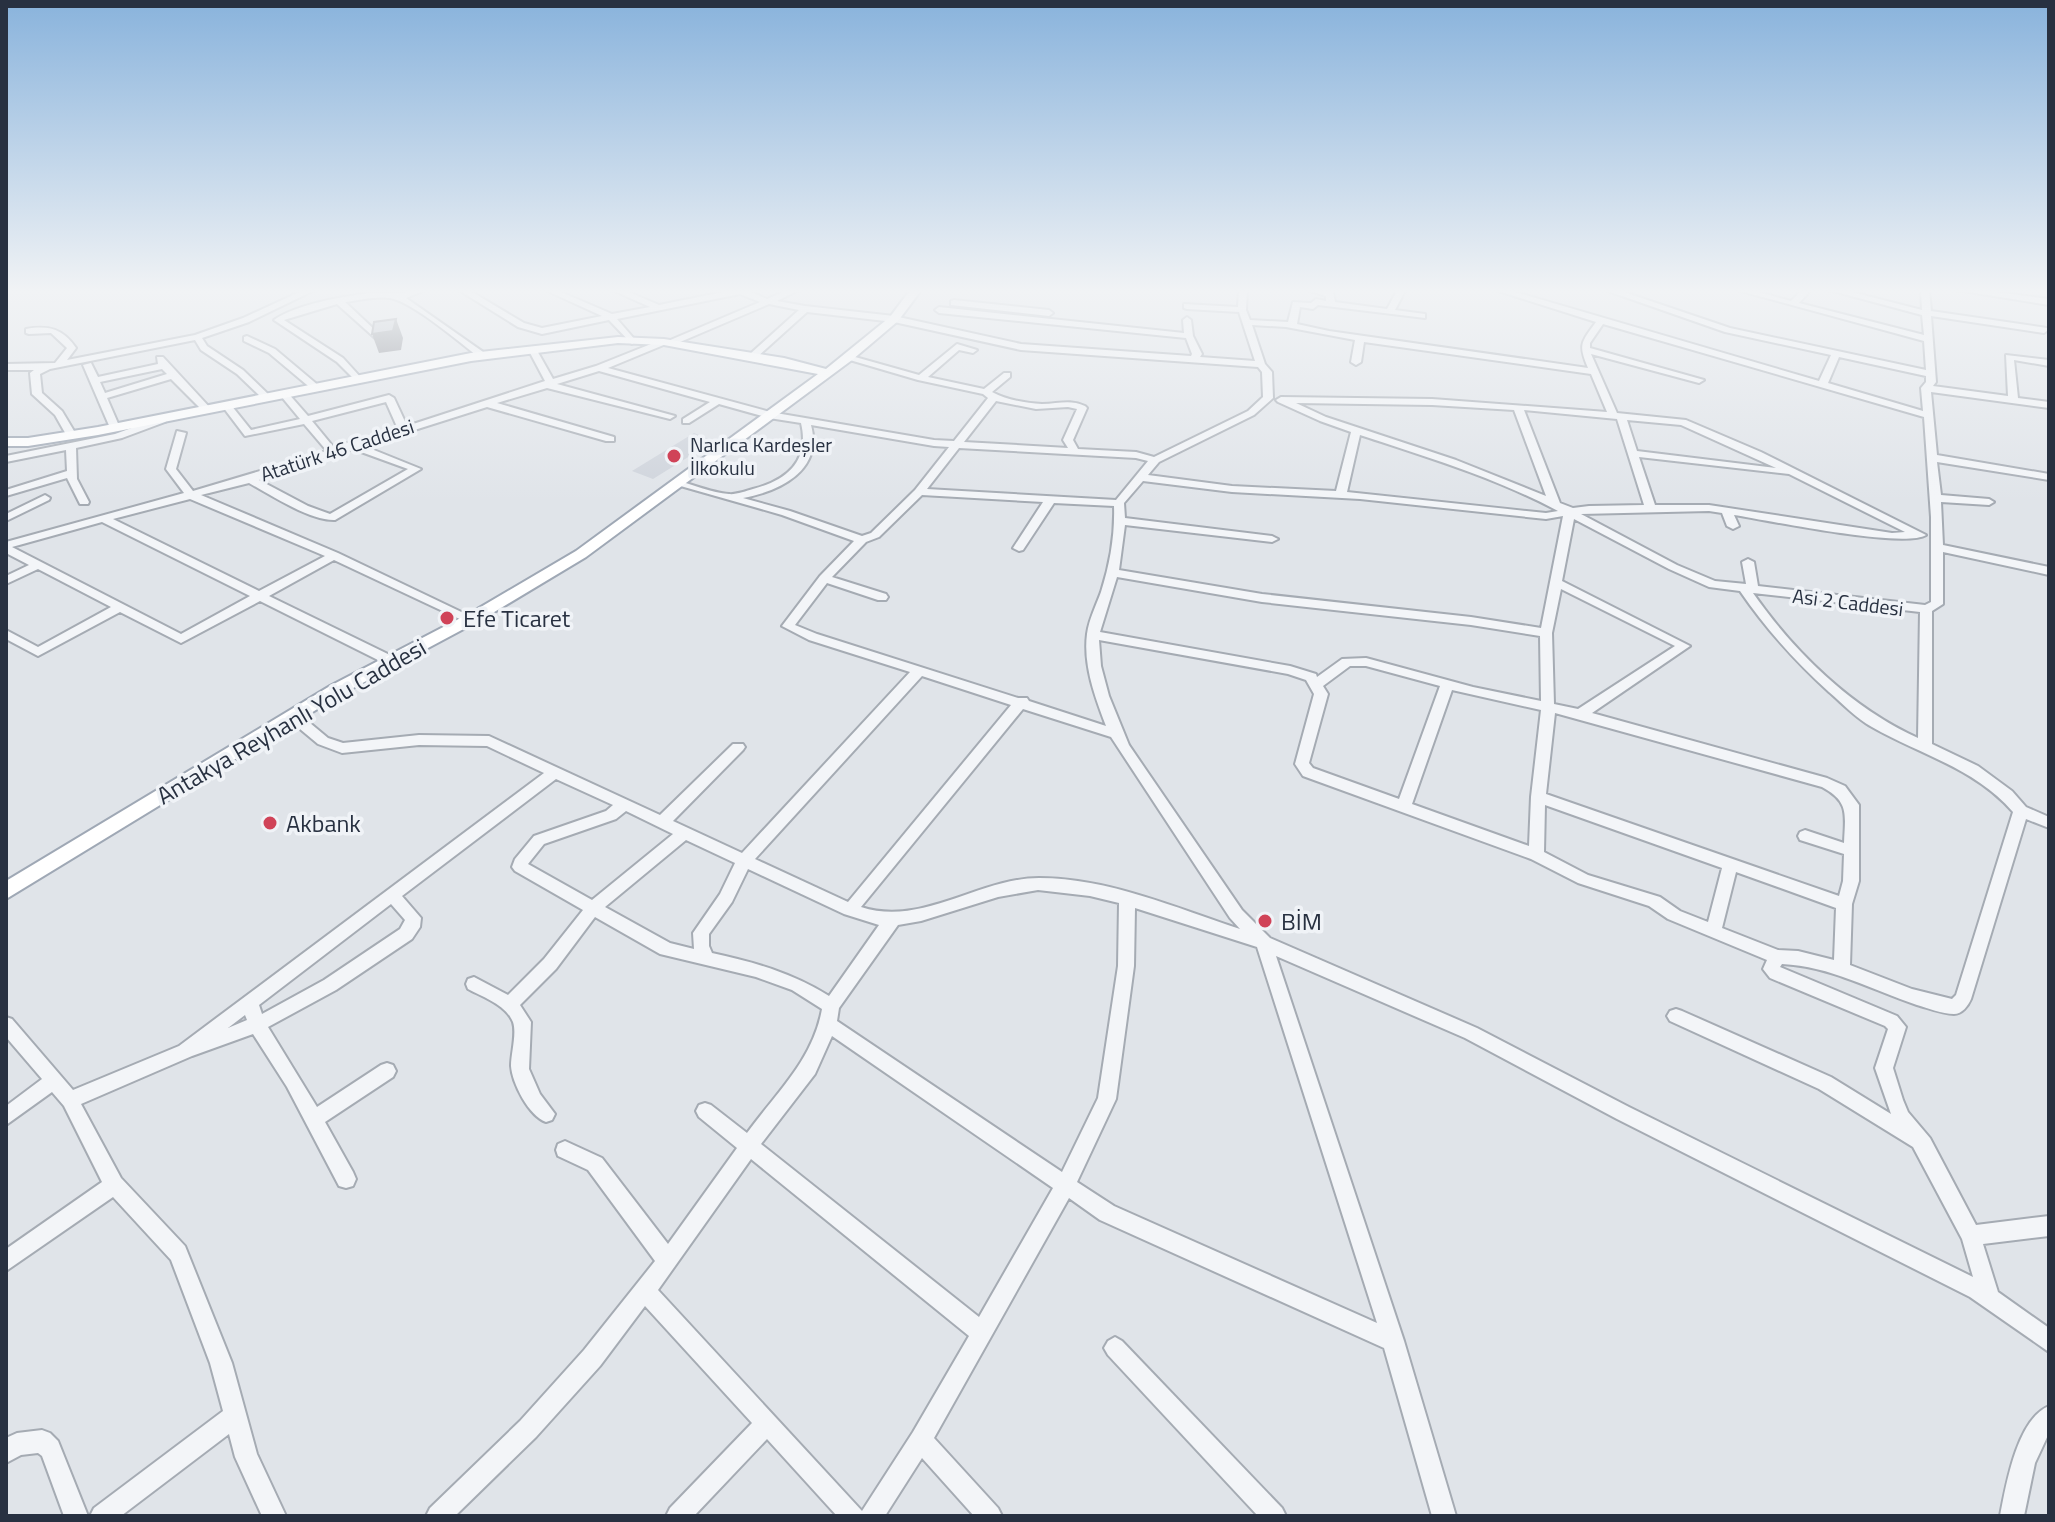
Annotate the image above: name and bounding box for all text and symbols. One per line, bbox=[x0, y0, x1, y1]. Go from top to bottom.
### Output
street label: Atatürk 46 Caddesi bbox=[256, 411, 418, 489]
place label: Narlıca Kardeşler İlkokulu bbox=[690, 429, 832, 483]
marker: Narlıca Kardeşler İlkokulu bbox=[665, 447, 683, 465]
street label: Asi 2 Caddesi bbox=[1791, 580, 1905, 624]
place label: Efe Ticaret bbox=[463, 600, 571, 636]
marker: Efe Ticaret bbox=[438, 609, 456, 627]
street label: Antakya Reyhanlı Yolu Caddesi bbox=[149, 629, 433, 813]
place label: Akbank bbox=[286, 805, 361, 841]
marker: Akbank bbox=[261, 814, 279, 832]
place label: BİM bbox=[1281, 903, 1322, 939]
marker: BİM bbox=[1256, 912, 1274, 930]

